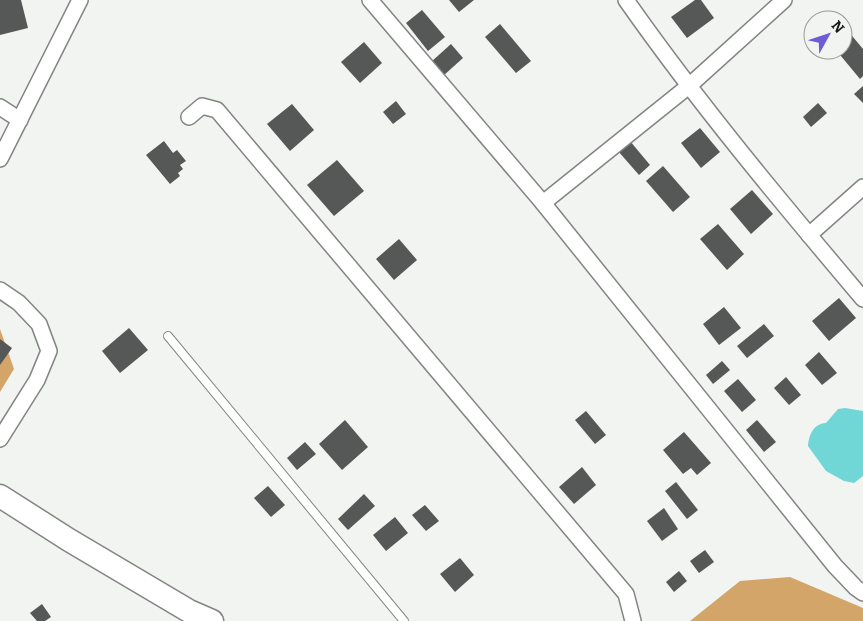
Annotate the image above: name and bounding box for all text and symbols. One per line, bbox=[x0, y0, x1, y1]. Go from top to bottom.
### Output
north arrow bbox=[803, 10, 853, 60]
text: N bbox=[828, 17, 848, 37]

